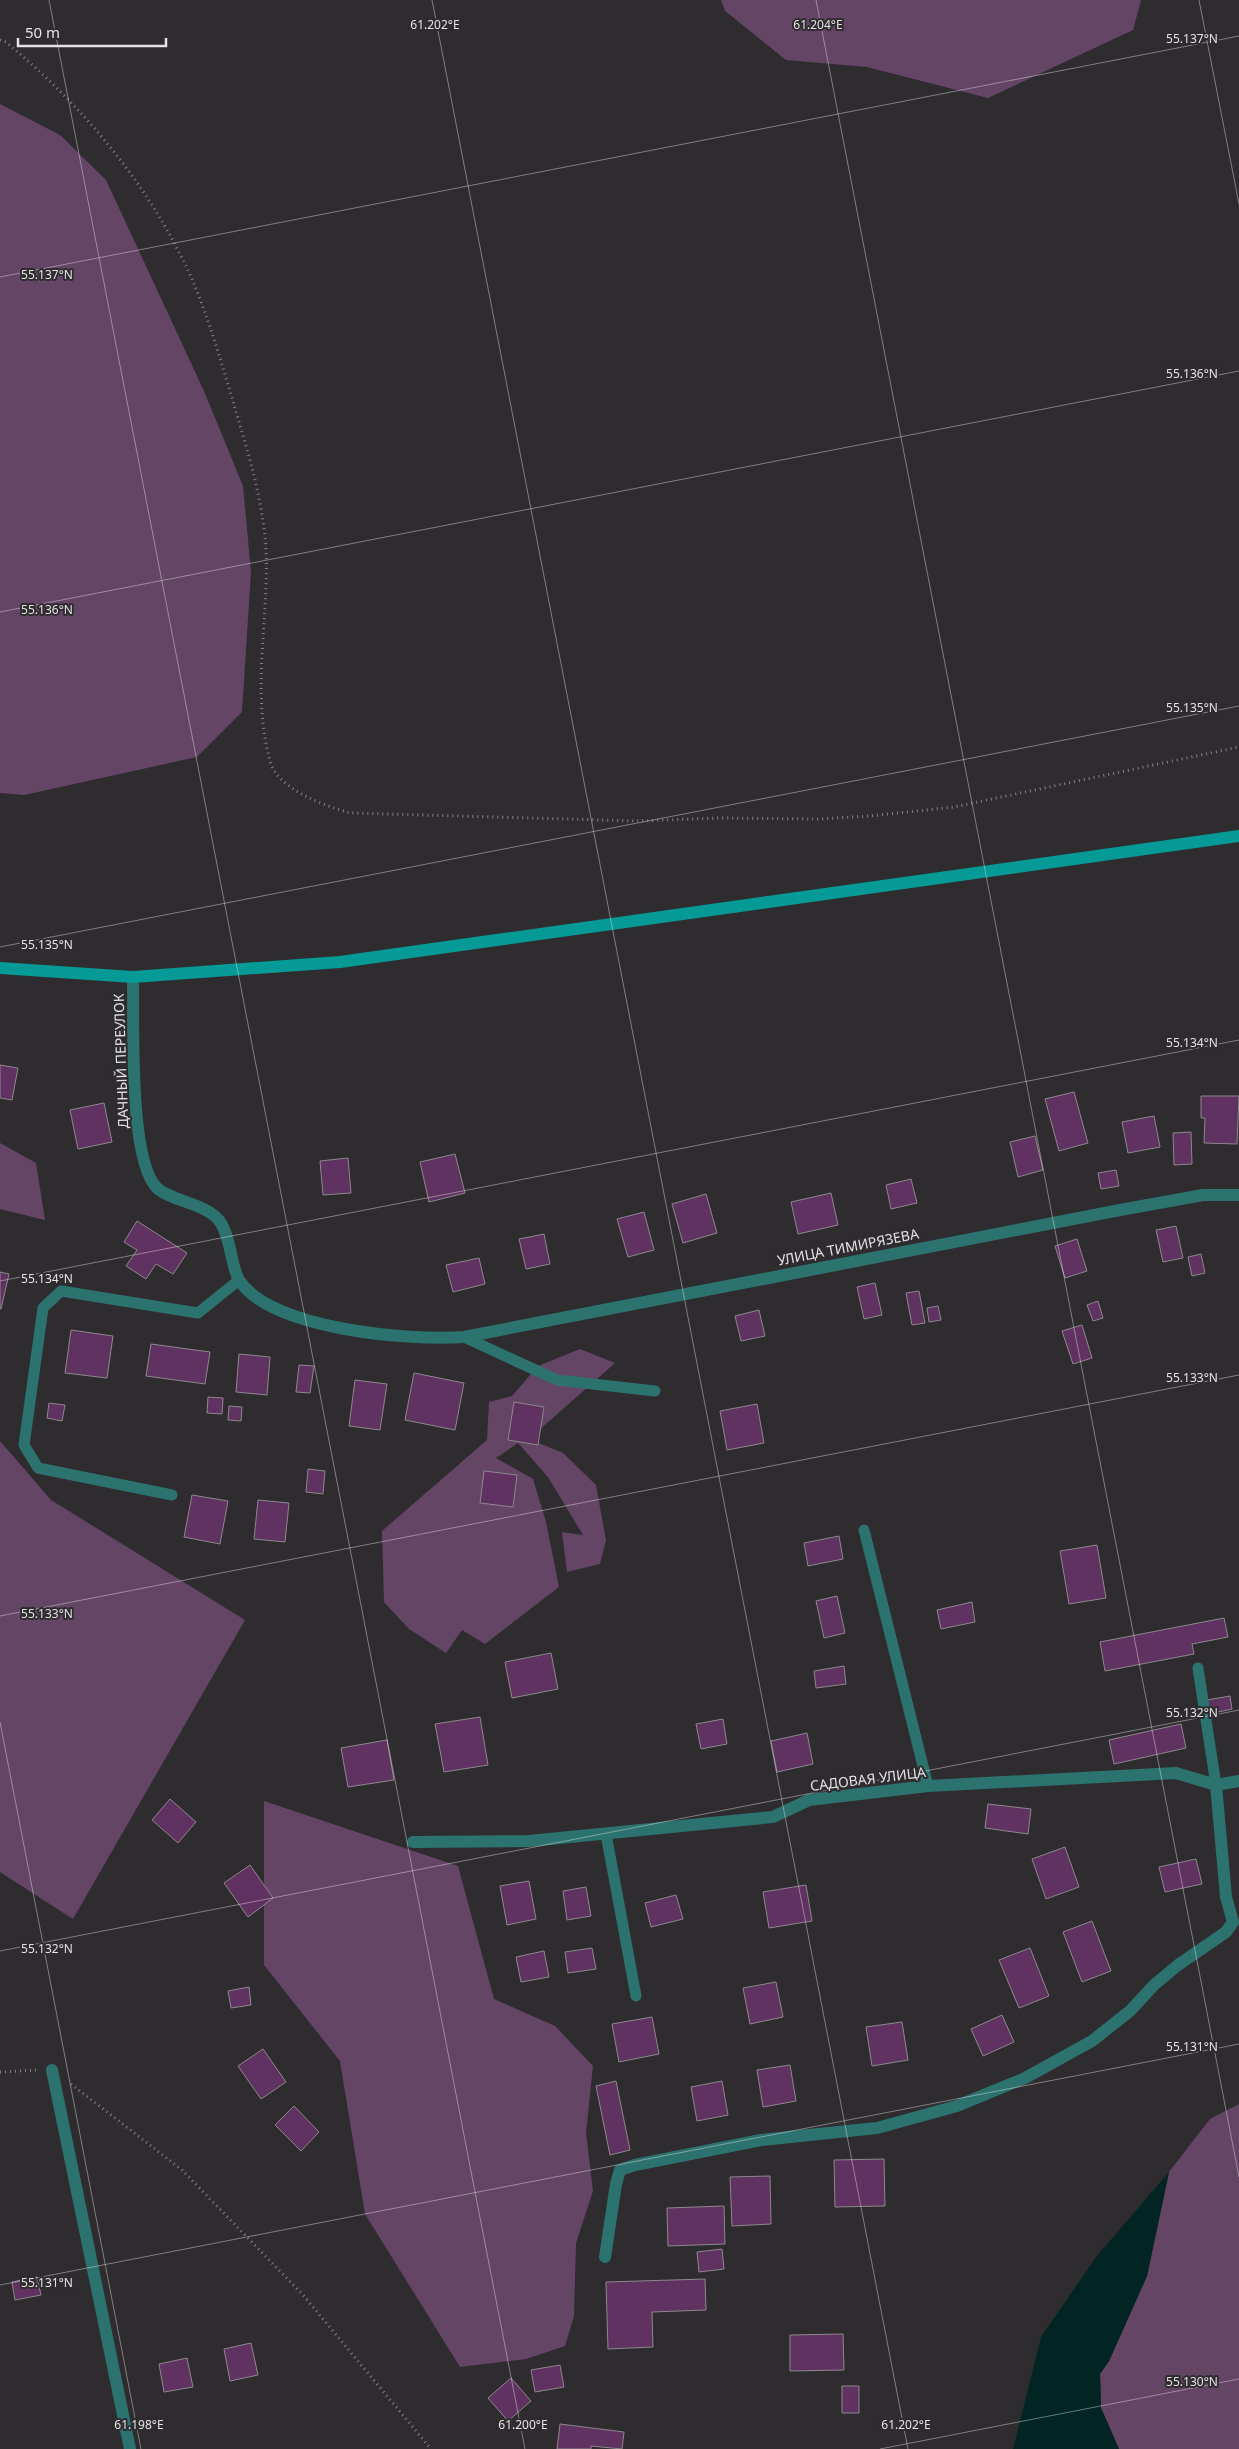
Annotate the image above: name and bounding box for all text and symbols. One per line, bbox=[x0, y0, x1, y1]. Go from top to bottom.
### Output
scale bar bbox=[18, 15, 165, 47]
text: 61.202°E bbox=[410, 16, 460, 33]
text: 61.204°E bbox=[793, 16, 843, 33]
text: 50 m bbox=[25, 22, 60, 42]
text: 55.137°N bbox=[1166, 30, 1218, 47]
text: 55.137°N bbox=[21, 266, 73, 283]
text: 55.136°N bbox=[1166, 365, 1218, 382]
text: 55.136°N bbox=[21, 601, 73, 618]
text: 55.135°N bbox=[1166, 699, 1218, 716]
text: 55.135°N bbox=[21, 936, 73, 953]
street label: ДАЧНЫЙ ПЕРЕУЛОК bbox=[109, 993, 132, 1129]
text: 55.134°N bbox=[1166, 1034, 1218, 1051]
street label: УЛИЦА ТИМИРЯЗЕВА bbox=[776, 1223, 920, 1270]
text: 55.134°N bbox=[21, 1270, 73, 1287]
text: 55.133°N bbox=[1166, 1369, 1218, 1386]
text: 55.133°N bbox=[21, 1605, 73, 1622]
text: 55.132°N bbox=[1166, 1704, 1218, 1721]
street label: САДОВАЯ УЛИЦА bbox=[809, 1762, 927, 1795]
text: 55.132°N bbox=[21, 1940, 73, 1957]
text: 55.131°N bbox=[1166, 2038, 1218, 2055]
text: 55.131°N bbox=[21, 2274, 73, 2291]
text: 55.130°N bbox=[1166, 2373, 1218, 2390]
text: 61.198°E bbox=[114, 2416, 164, 2433]
text: 61.200°E bbox=[498, 2416, 548, 2433]
text: 61.202°E bbox=[881, 2416, 931, 2433]

